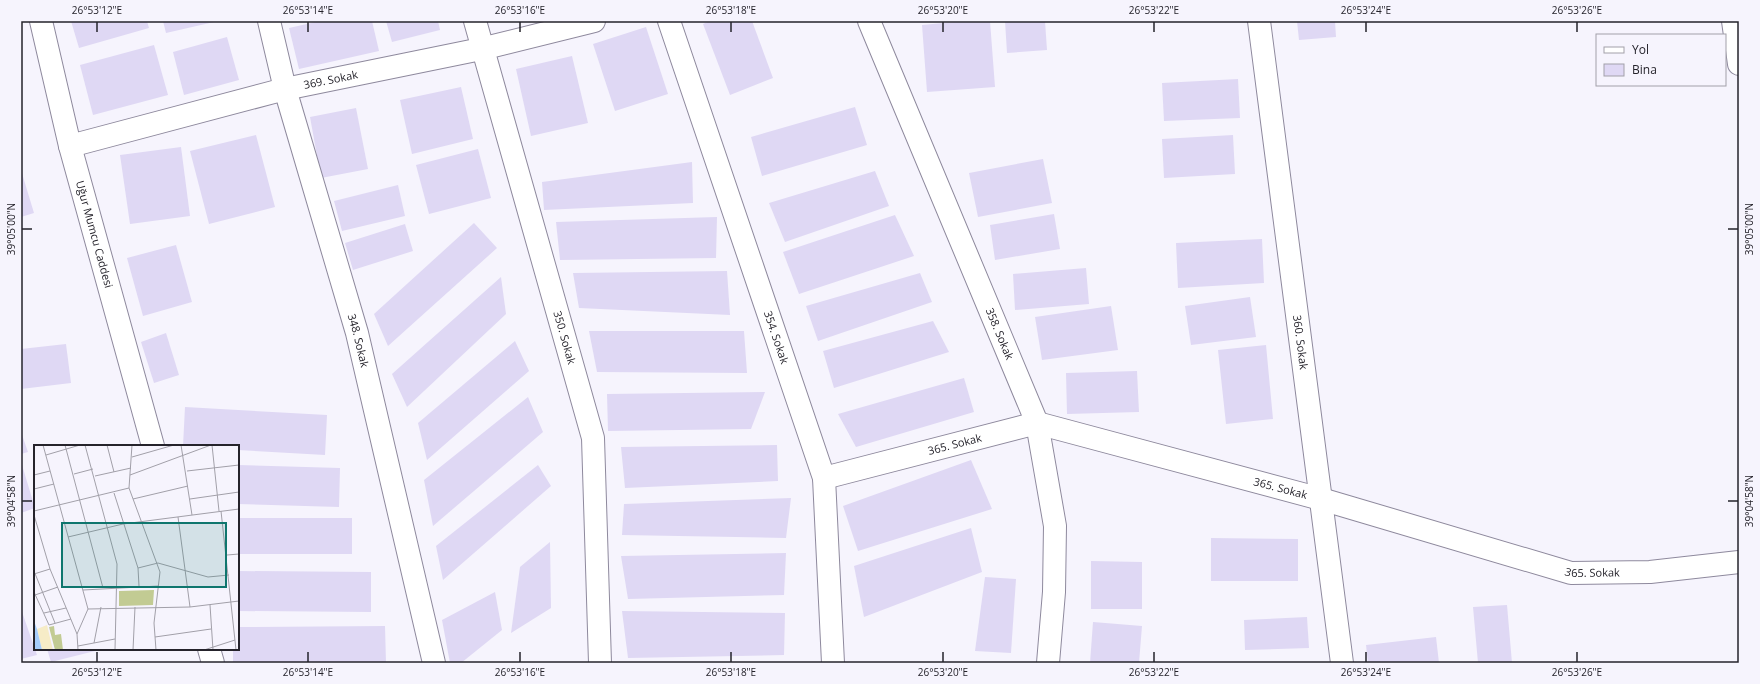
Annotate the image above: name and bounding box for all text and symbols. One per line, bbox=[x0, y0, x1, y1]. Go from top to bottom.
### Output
text: 26°53'12"E bbox=[72, 3, 122, 17]
text: 26°53'14"E bbox=[283, 3, 333, 17]
text: 26°53'16"E bbox=[495, 3, 545, 17]
text: 26°53'18"E bbox=[706, 3, 756, 17]
text: 26°53'20"E bbox=[918, 3, 968, 17]
text: 26°53'22"E bbox=[1129, 3, 1179, 17]
text: 26°53'24"E bbox=[1341, 3, 1391, 17]
text: 26°53'26"E bbox=[1552, 3, 1602, 17]
legend bbox=[1596, 34, 1726, 86]
text: Yol bbox=[1632, 41, 1649, 58]
text: Bina bbox=[1632, 61, 1657, 78]
street label: 369. Sokak bbox=[302, 66, 359, 92]
street label: Uğur Mumcu Caddesi bbox=[73, 179, 117, 290]
text: 39°05'00"N bbox=[4, 203, 18, 255]
text: 39°05'00"N bbox=[1742, 203, 1756, 255]
street label: 358. Sokak bbox=[983, 305, 1018, 362]
street label: 350. Sokak bbox=[550, 309, 580, 366]
street label: 354. Sokak bbox=[761, 309, 793, 366]
street label: 348. Sokak bbox=[345, 312, 373, 369]
street label: 360. Sokak bbox=[1290, 314, 1312, 371]
street label: 365. Sokak bbox=[926, 430, 983, 458]
inset map bbox=[34, 445, 239, 650]
street label: 365. Sokak bbox=[1252, 473, 1309, 502]
text: 39°04'58"N bbox=[4, 475, 18, 527]
text: 39°04'58"N bbox=[1742, 475, 1756, 527]
street label: 365. Sokak bbox=[1563, 564, 1620, 580]
text: 26°53'12"E bbox=[72, 665, 122, 679]
text: 26°53'14"E bbox=[283, 665, 333, 679]
text: 26°53'16"E bbox=[495, 665, 545, 679]
text: 26°53'18"E bbox=[706, 665, 756, 679]
text: 26°53'20"E bbox=[918, 665, 968, 679]
text: 26°53'22"E bbox=[1129, 665, 1179, 679]
text: 26°53'24"E bbox=[1341, 665, 1391, 679]
text: 26°53'26"E bbox=[1552, 665, 1602, 679]

